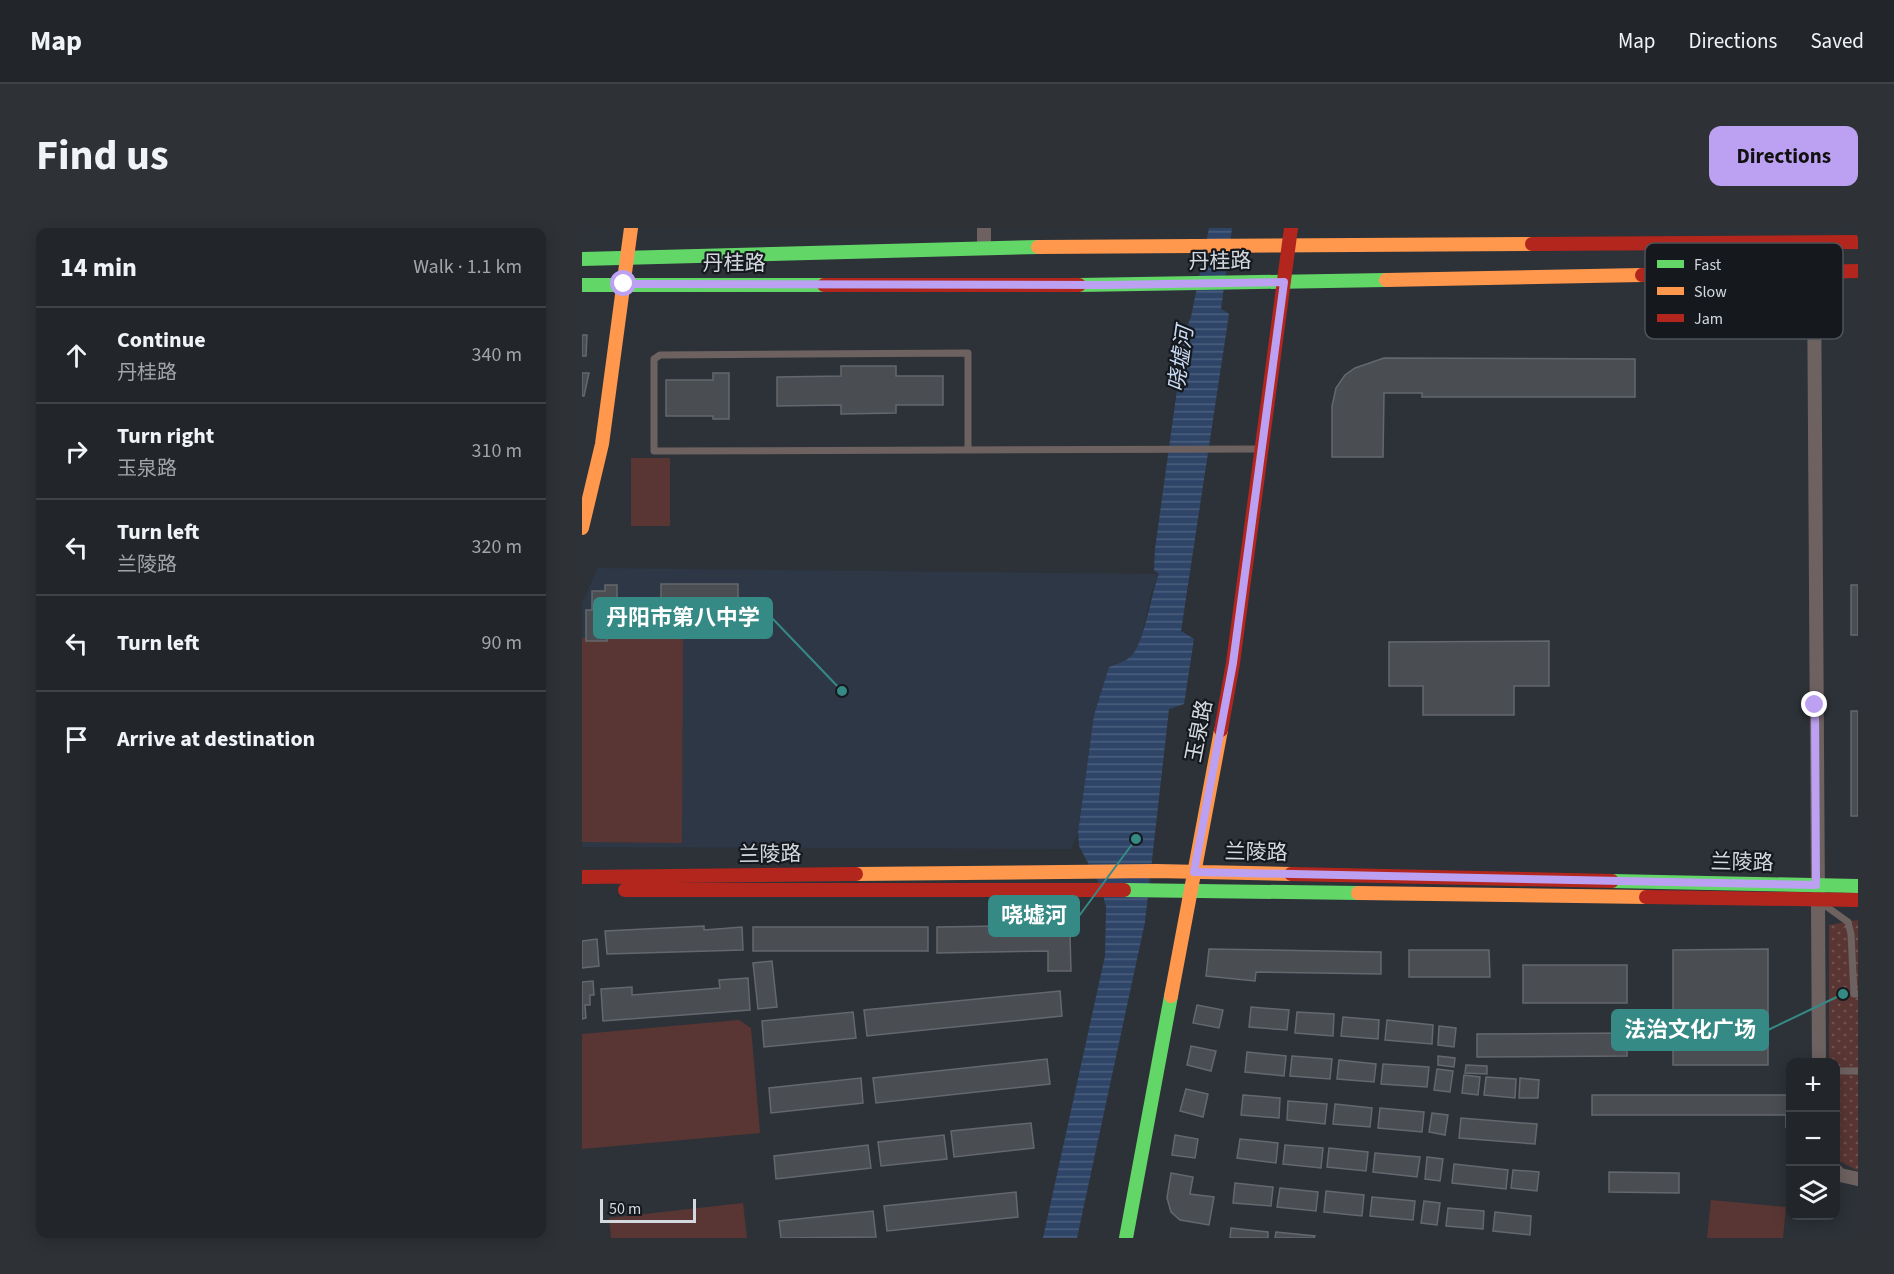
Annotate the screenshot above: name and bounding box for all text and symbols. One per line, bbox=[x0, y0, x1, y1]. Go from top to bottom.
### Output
text: Map bbox=[30, 21, 82, 61]
text: Map bbox=[1618, 26, 1656, 56]
text: Directions bbox=[1689, 26, 1777, 56]
text: Saved bbox=[1810, 26, 1864, 56]
text: Find us bbox=[36, 126, 169, 186]
button: Directions bbox=[1709, 126, 1858, 186]
legend bbox=[1645, 243, 1843, 339]
street label: 丹桂路 bbox=[1188, 245, 1252, 277]
street label: 丹桂路 bbox=[703, 248, 766, 278]
text: 14 min bbox=[60, 249, 137, 286]
text: Walk · 1.1 km bbox=[413, 253, 522, 281]
text: Fast bbox=[1694, 254, 1722, 276]
route start bbox=[610, 270, 636, 296]
text: Slow bbox=[1694, 281, 1727, 303]
text: Jam bbox=[1694, 308, 1723, 330]
water label: 哓墟河 bbox=[1161, 320, 1202, 394]
text: Continue bbox=[117, 324, 206, 356]
icon: ahead bbox=[60, 339, 93, 372]
text: 340 m bbox=[472, 341, 522, 369]
text: 丹桂路 bbox=[117, 359, 177, 387]
text: Turn right bbox=[117, 420, 214, 452]
icon: right bbox=[60, 435, 93, 468]
text: 310 m bbox=[472, 437, 522, 465]
text: 玉泉路 bbox=[117, 455, 177, 483]
text: Turn left bbox=[117, 516, 199, 548]
icon: left bbox=[60, 531, 93, 564]
text: 320 m bbox=[472, 533, 522, 561]
text: 兰陵路 bbox=[117, 551, 177, 579]
callout: 丹阳市第八中学 bbox=[594, 598, 772, 638]
text: 丹阳市第八中学 bbox=[606, 602, 760, 634]
icon: left bbox=[60, 627, 93, 660]
text: Turn left bbox=[117, 627, 199, 659]
text: 90 m bbox=[482, 629, 522, 657]
route end bbox=[1801, 691, 1827, 717]
street label: 玉泉路 bbox=[1178, 697, 1220, 765]
icon: arrive bbox=[60, 723, 93, 756]
text: Arrive at destination bbox=[117, 723, 315, 755]
street label: 兰陵路 bbox=[1224, 836, 1288, 868]
street label: 兰陵路 bbox=[738, 838, 802, 870]
street label: 兰陵路 bbox=[1710, 846, 1774, 878]
callout: 哓墟河 bbox=[989, 896, 1079, 936]
text: 哓墟河 bbox=[1001, 900, 1067, 932]
callout: 法治文化广场 bbox=[1612, 1010, 1768, 1050]
text: 法治文化广场 bbox=[1624, 1014, 1756, 1046]
map controls bbox=[1786, 1058, 1840, 1220]
button: + bbox=[1786, 1058, 1840, 1112]
button: − bbox=[1786, 1112, 1840, 1166]
button: layers bbox=[1786, 1166, 1840, 1220]
scale bar bbox=[600, 1196, 696, 1224]
text: 50 m bbox=[609, 1198, 641, 1220]

